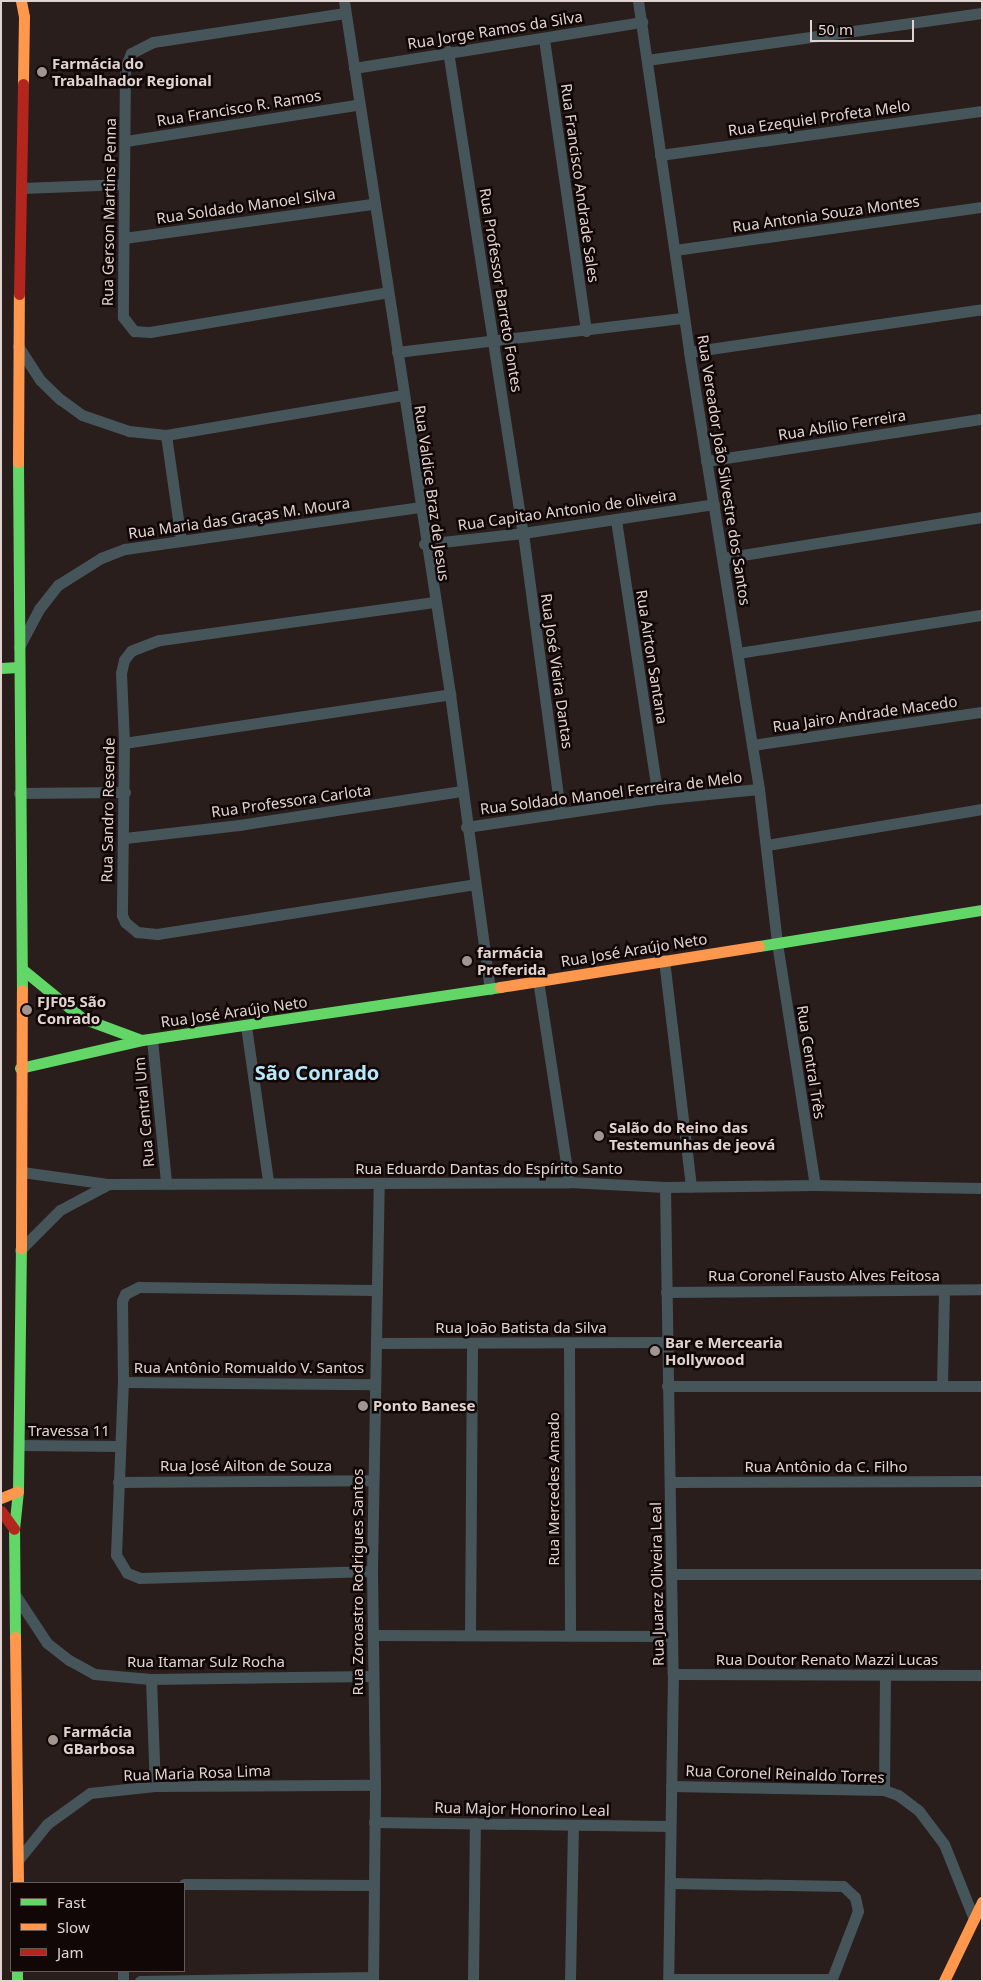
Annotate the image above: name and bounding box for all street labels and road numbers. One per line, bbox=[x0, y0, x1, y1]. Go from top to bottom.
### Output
street label: Rua Jorge Ramos da Silva bbox=[406, 7, 584, 53]
street label: Rua Francisco Andrade Sales bbox=[557, 82, 603, 284]
street label: Rua Francisco R. Ramos bbox=[156, 86, 322, 130]
street label: Rua Ezequiel Profeta Melo bbox=[727, 96, 911, 140]
street label: Rua Gerson Martins Penna bbox=[98, 118, 120, 306]
street label: Rua Soldado Manoel Silva bbox=[155, 185, 337, 227]
street label: Rua Professor Barreto Fontes bbox=[476, 187, 526, 393]
street label: Rua Antonia Souza Montes bbox=[731, 192, 921, 236]
street label: Rua Vereador João Silvestre dos Santos bbox=[694, 333, 754, 607]
street label: Rua Valdice Braz de Jesus bbox=[411, 404, 453, 582]
street label: Rua Abílio Ferreira bbox=[777, 406, 907, 444]
street label: Rua Capitao Antonio de oliveira bbox=[456, 486, 678, 534]
street label: Rua Maria das Graças M. Moura bbox=[127, 494, 351, 542]
street label: Rua Airton Santana bbox=[632, 589, 672, 725]
street label: Rua José Vieira Dantas bbox=[537, 592, 577, 750]
street label: Rua Jairo Andrade Macedo bbox=[772, 692, 958, 736]
street label: Rua Sandro Resende bbox=[98, 737, 118, 883]
street label: Rua Soldado Manoel Ferreira de Melo bbox=[479, 768, 743, 818]
street label: Rua Professora Carlota bbox=[210, 781, 372, 821]
street label: Rua José Araújo Neto bbox=[560, 930, 708, 970]
street label: Rua José Araújo Neto bbox=[159, 993, 309, 1031]
street label: Rua Central Três bbox=[793, 1004, 829, 1120]
street label: Rua Central Um bbox=[130, 1056, 158, 1168]
street label: Rua Eduardo Dantas do Espírito Santo bbox=[355, 1160, 623, 1178]
street label: Rua Coronel Fausto Alves Feitosa bbox=[708, 1267, 940, 1285]
street label: Rua João Batista da Silva bbox=[435, 1319, 607, 1337]
street label: Rua Antônio Romualdo V. Santos bbox=[134, 1359, 364, 1377]
street label: Rua Mercedes Amado bbox=[545, 1412, 563, 1566]
street label: Travessa 11 bbox=[28, 1422, 110, 1440]
street label: Rua José Ailton de Souza bbox=[160, 1457, 332, 1475]
street label: Rua Antônio da C. Filho bbox=[744, 1458, 908, 1476]
street label: Rua Zoroastro Rodrigues Santos bbox=[349, 1469, 367, 1695]
street label: Rua Juarez Oliveira Leal bbox=[647, 1502, 667, 1666]
street label: Rua Doutor Renato Mazzi Lucas bbox=[716, 1651, 938, 1669]
street label: Rua Itamar Sulz Rocha bbox=[127, 1653, 285, 1671]
street label: Rua Maria Rosa Lima bbox=[123, 1761, 271, 1785]
street label: Rua Coronel Reinaldo Torres bbox=[685, 1762, 885, 1786]
street label: Rua Major Honorino Leal bbox=[434, 1798, 610, 1820]

